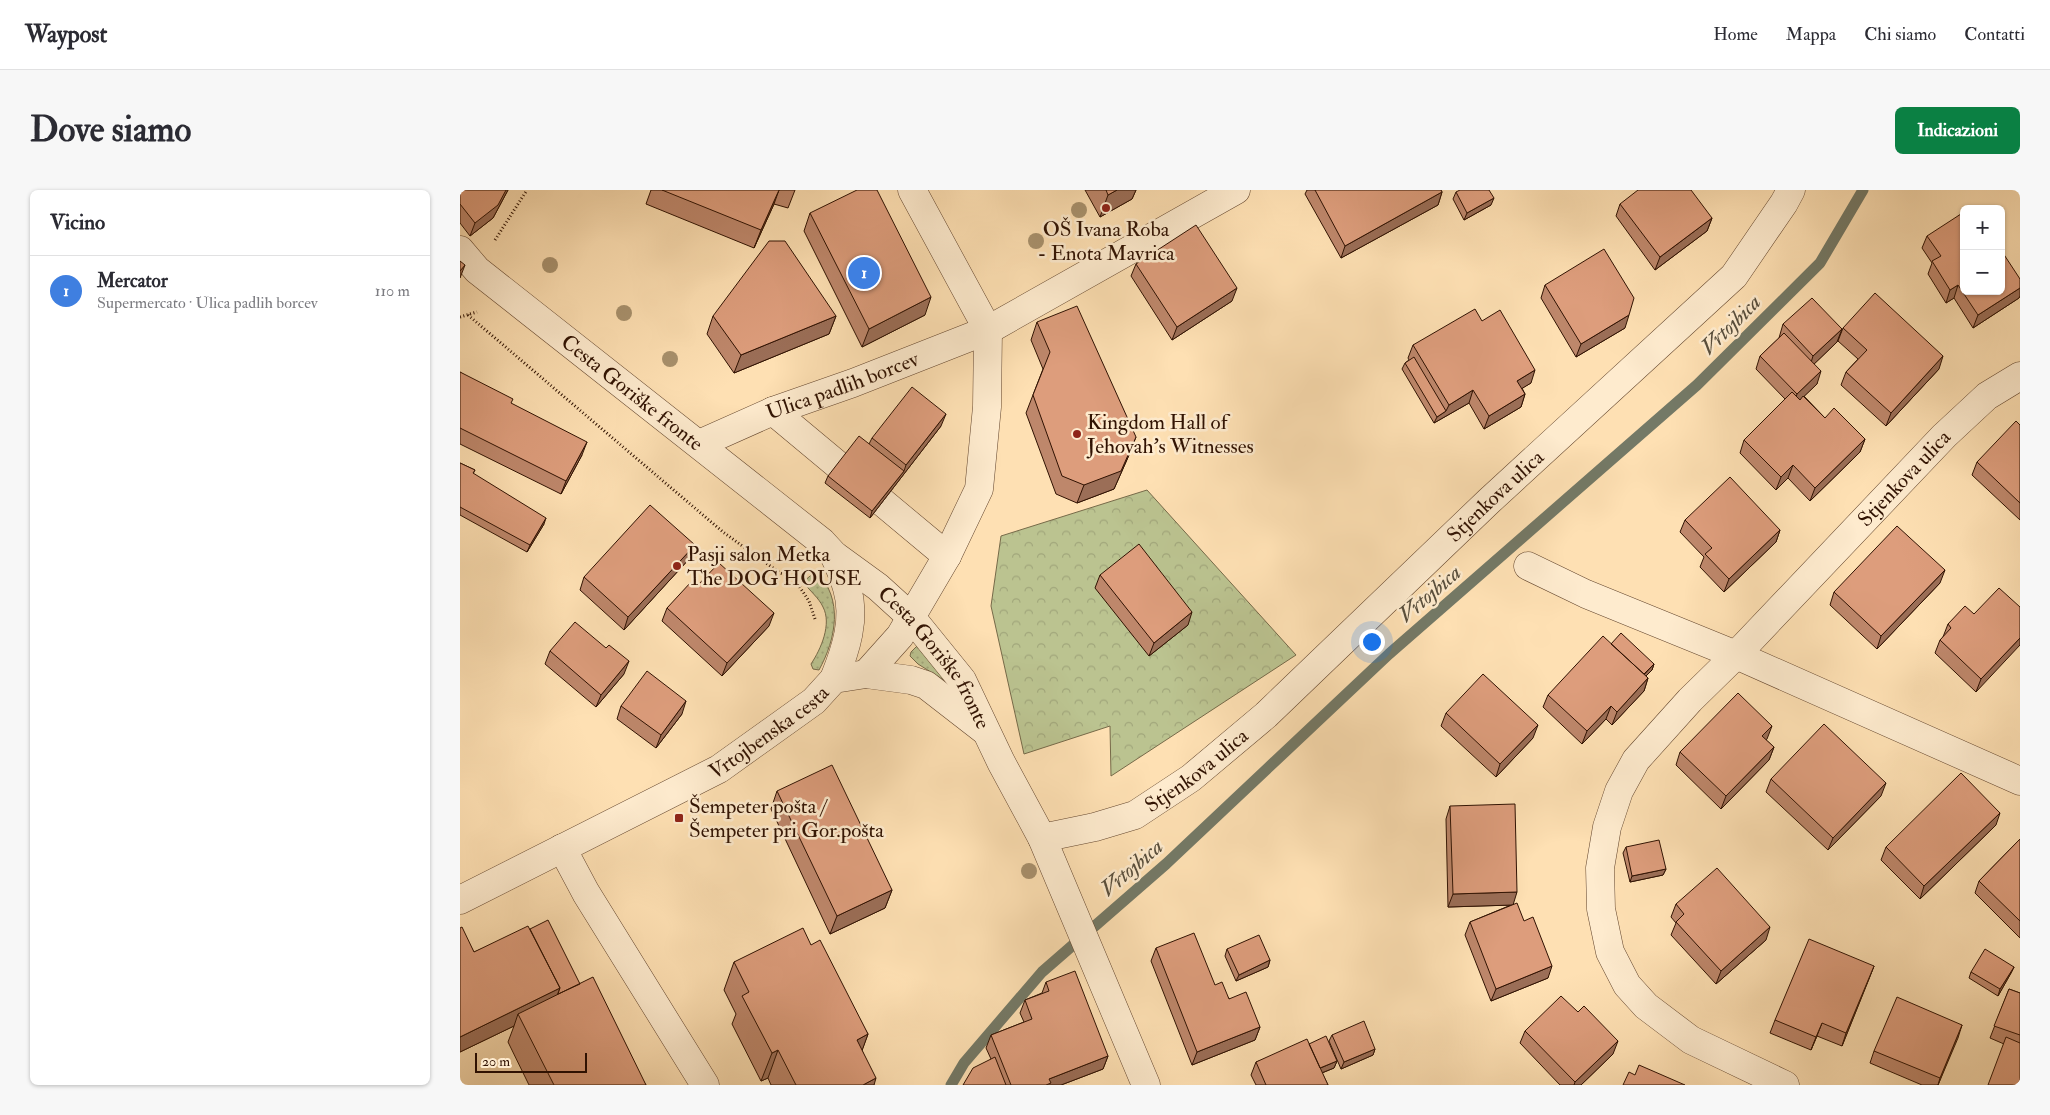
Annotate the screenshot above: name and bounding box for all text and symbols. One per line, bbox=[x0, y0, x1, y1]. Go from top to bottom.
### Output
text: Waypost bbox=[25, 19, 107, 50]
text: Home bbox=[1713, 23, 1758, 46]
text: Mappa bbox=[1786, 23, 1836, 46]
text: Chi siamo bbox=[1864, 23, 1936, 46]
text: Contatti bbox=[1964, 23, 2025, 46]
button: Indicazioni bbox=[1895, 107, 2020, 154]
text: Dove siamo bbox=[30, 108, 191, 152]
marker: OŠ Ivana Roba - Enota Mavrica bbox=[1100, 202, 1112, 214]
map controls bbox=[1960, 205, 2005, 295]
button: + bbox=[1960, 205, 2005, 250]
text: Vicino bbox=[50, 209, 105, 236]
place label: OŠ Ivana Roba - Enota Mavrica bbox=[1037, 216, 1175, 267]
button: − bbox=[1960, 250, 2005, 295]
pin: 1 bbox=[848, 254, 880, 292]
text: Mercator bbox=[97, 269, 168, 293]
text: 1 bbox=[63, 281, 69, 301]
text: 110 m bbox=[375, 281, 410, 301]
water label: Vrtojbica bbox=[1694, 288, 1767, 361]
text: Supermercato · Ulica padlih borcev bbox=[97, 293, 318, 313]
street label: Cesta Goriške fronte bbox=[555, 328, 709, 457]
street label: Ulica padlih borcev bbox=[763, 345, 924, 426]
place label: Kingdom Hall of Jehovah’s Witnesses bbox=[1086, 409, 1254, 460]
street label: Stjenkova ulica bbox=[1852, 424, 1957, 532]
marker: Kingdom Hall of Jehovah’s Witnesses bbox=[1071, 428, 1083, 440]
street label: Stjenkova ulica bbox=[1441, 444, 1550, 548]
place label: Pasji salon Metka The DOG HOUSE bbox=[687, 541, 861, 592]
water label: Vrtojbica bbox=[1392, 559, 1467, 629]
marker: Pasji salon Metka The DOG HOUSE bbox=[671, 560, 683, 572]
street label: Cesta Goriške fronte bbox=[872, 580, 996, 734]
your location bbox=[1359, 629, 1385, 655]
street label: Vrtojbenska cesta bbox=[705, 680, 836, 786]
street label: Stjenkova ulica bbox=[1140, 722, 1254, 819]
place label: Šempeter pošta / Šempeter pri Gor.pošta bbox=[689, 793, 884, 844]
marker: Šempeter pošta / Šempeter pri Gor.pošta bbox=[673, 812, 685, 824]
water label: Vrtojbica bbox=[1094, 833, 1169, 903]
scale bar bbox=[475, 1050, 588, 1073]
text: 20 m bbox=[482, 1053, 510, 1070]

